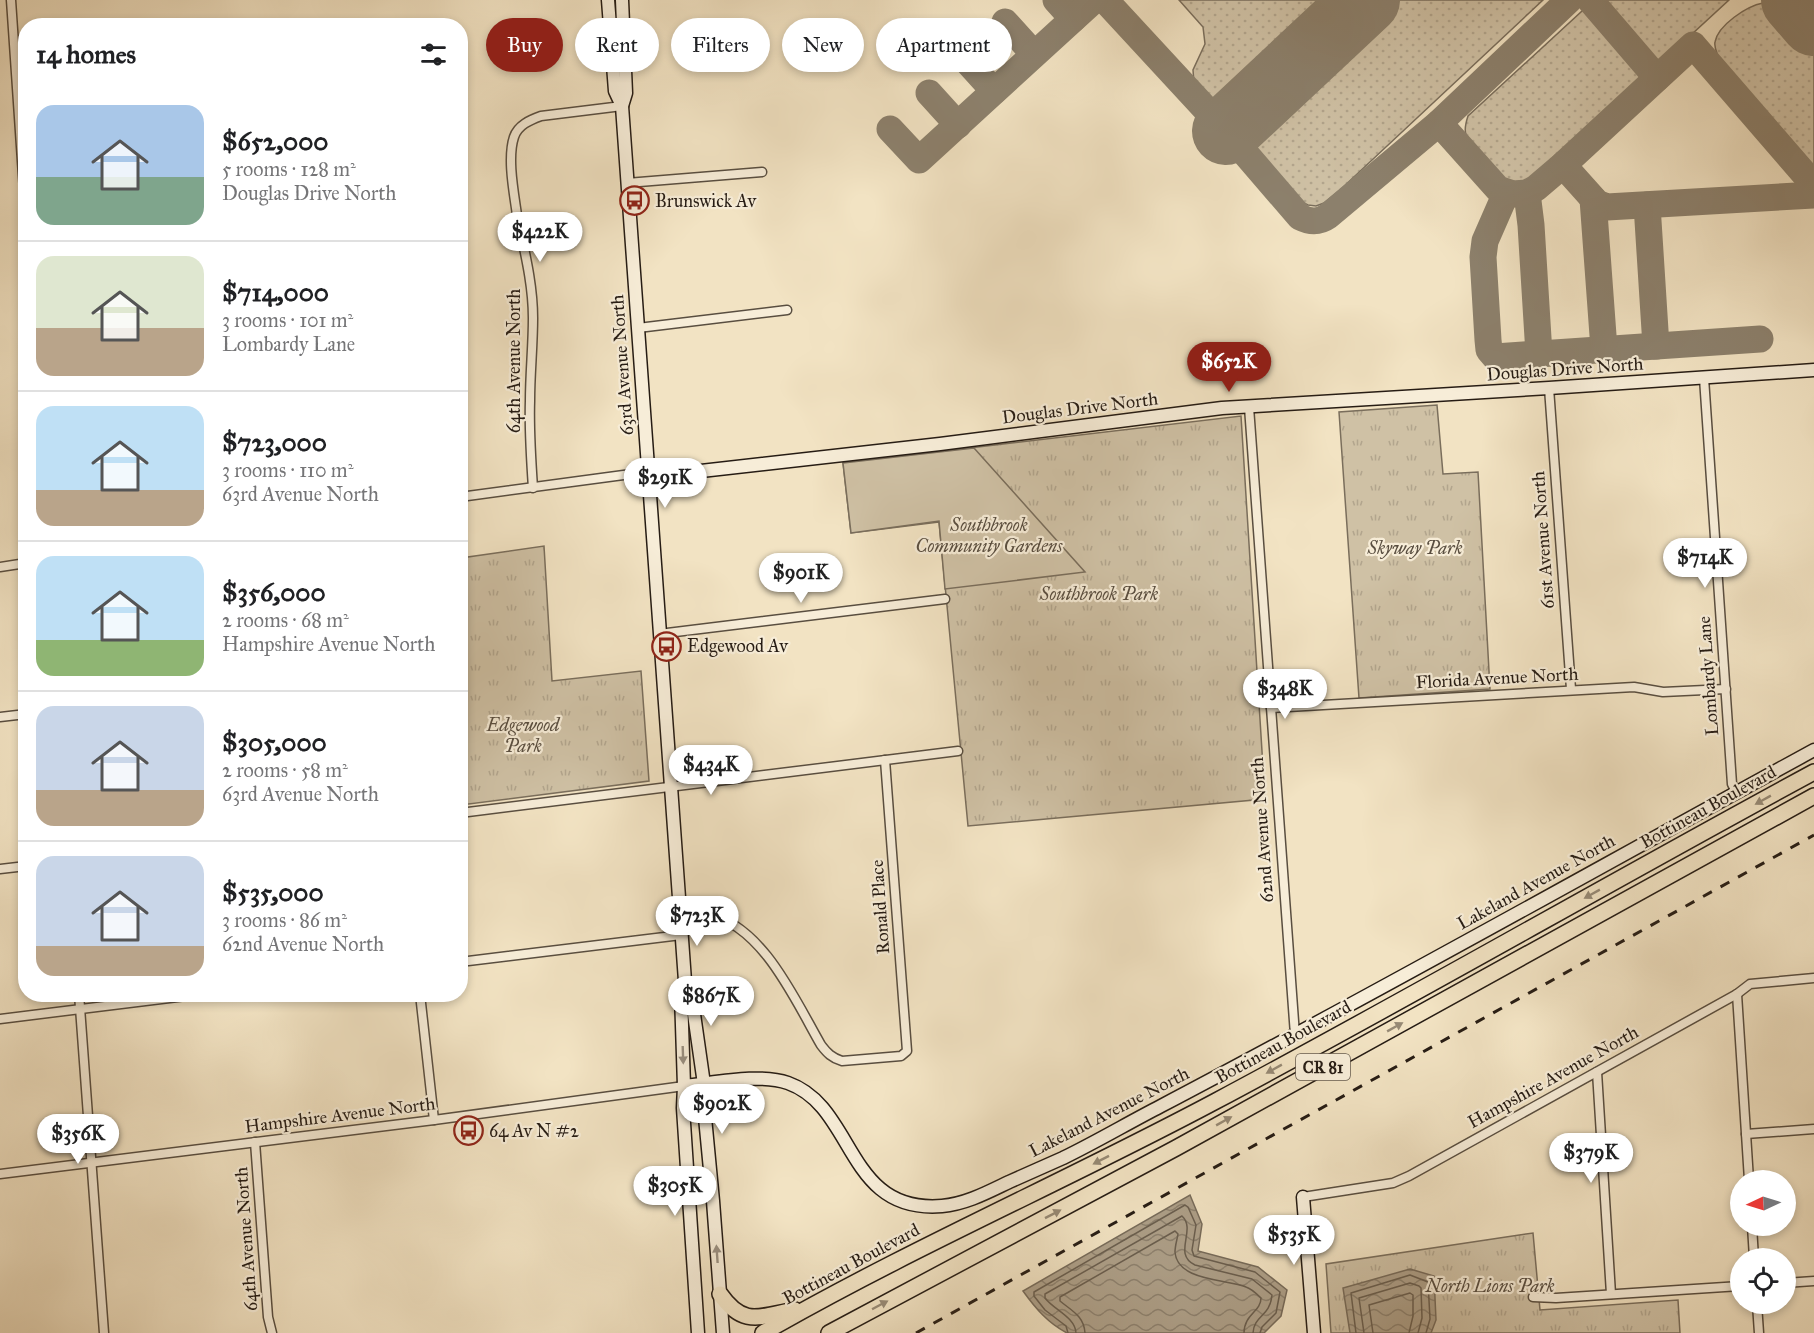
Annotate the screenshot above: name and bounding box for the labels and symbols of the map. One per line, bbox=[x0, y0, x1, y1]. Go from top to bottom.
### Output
bus stop icon: Brunswick Av bbox=[618, 185, 650, 217]
place label: Brunswick Av bbox=[655, 190, 757, 212]
pin: $422K bbox=[498, 212, 582, 263]
street label: 64th Avenue North bbox=[503, 289, 525, 433]
street label: 63rd Avenue North bbox=[606, 294, 638, 436]
pin: $652K bbox=[1187, 342, 1271, 393]
street label: Douglas Drive North bbox=[1486, 353, 1644, 386]
street label: Douglas Drive North bbox=[1001, 388, 1159, 429]
pin: $291K bbox=[623, 458, 707, 509]
street label: 61st Avenue North bbox=[1527, 470, 1559, 610]
park label: Southbrook Community Gardens bbox=[916, 514, 1063, 557]
park label: Skyway Park bbox=[1366, 537, 1463, 559]
pin: $714K bbox=[1663, 538, 1747, 589]
pin: $901K bbox=[759, 553, 843, 604]
park label: Southbrook Park bbox=[1039, 583, 1158, 605]
street label: Lombardy Lane bbox=[1693, 615, 1723, 737]
bus stop icon: Edgewood Av bbox=[650, 630, 682, 662]
place label: Edgewood Av bbox=[687, 635, 789, 658]
street label: Florida Avenue North bbox=[1415, 663, 1579, 693]
pin: $348K bbox=[1243, 669, 1327, 720]
park label: Edgewood Park bbox=[486, 714, 561, 757]
pin: $434K bbox=[669, 745, 753, 796]
street label: 62nd Avenue North bbox=[1246, 756, 1278, 904]
street label: Bottineau Boulevard bbox=[1636, 761, 1780, 853]
one-way arrow bbox=[1754, 795, 1771, 805]
street label: Lakeland Avenue North bbox=[1453, 830, 1619, 934]
street label: Ronald Place bbox=[866, 859, 894, 955]
one-way arrow bbox=[1583, 889, 1600, 899]
pin: $723K bbox=[655, 896, 739, 947]
pin: $867K bbox=[669, 976, 753, 1027]
street label: Bottineau Boulevard bbox=[1211, 996, 1355, 1088]
street label: Hampshire Avenue North bbox=[1464, 1021, 1642, 1133]
one-way arrow bbox=[1387, 1022, 1404, 1032]
one-way arrow bbox=[678, 1045, 688, 1064]
road number: CR 81 bbox=[1296, 1054, 1350, 1080]
street label: Lakeland Avenue North bbox=[1025, 1062, 1193, 1162]
one-way arrow bbox=[1265, 1064, 1282, 1074]
pin: $902K bbox=[680, 1084, 764, 1135]
street label: Hampshire Avenue North bbox=[243, 1092, 437, 1138]
pin: $356K bbox=[36, 1114, 120, 1165]
bus stop icon: 64 Av N #2 bbox=[452, 1115, 484, 1147]
one-way arrow bbox=[1216, 1116, 1233, 1126]
place label: 64 Av N #2 bbox=[489, 1120, 579, 1142]
pin: $379K bbox=[1549, 1133, 1633, 1184]
one-way arrow bbox=[1093, 1155, 1110, 1165]
street label: 64th Avenue North bbox=[230, 1166, 262, 1312]
pin: $305K bbox=[633, 1166, 717, 1217]
north arrow bbox=[1730, 1170, 1796, 1236]
one-way arrow bbox=[1045, 1209, 1062, 1219]
pin: $535K bbox=[1252, 1215, 1336, 1266]
street label: Bottineau Boulevard bbox=[779, 1219, 923, 1309]
one-way arrow bbox=[713, 1244, 722, 1263]
park label: North Lions Park bbox=[1424, 1275, 1555, 1297]
one-way arrow bbox=[872, 1300, 889, 1310]

